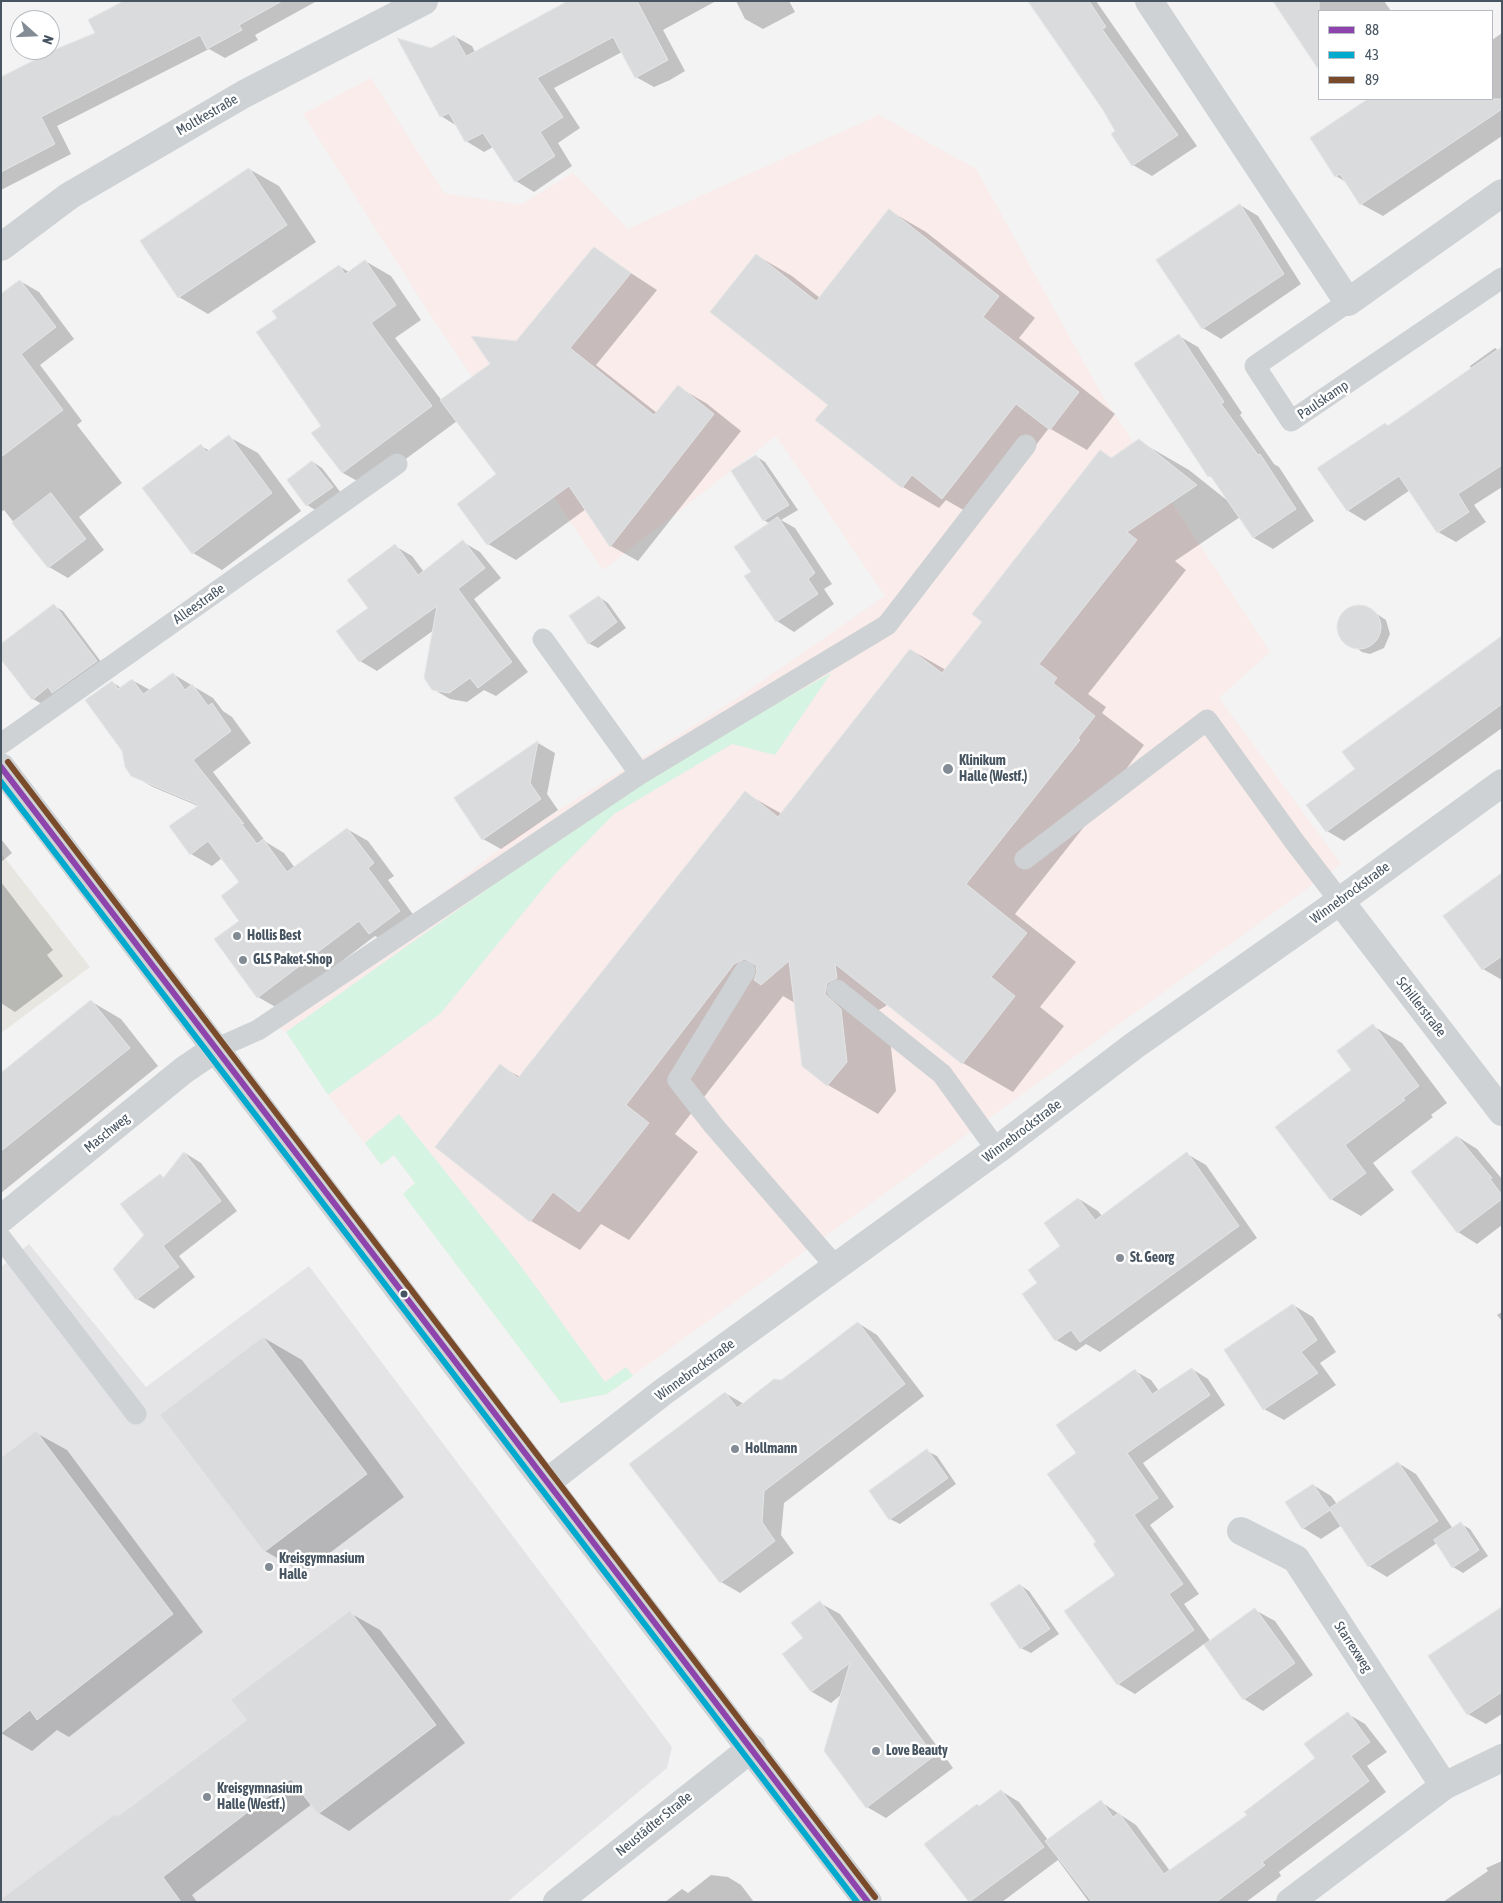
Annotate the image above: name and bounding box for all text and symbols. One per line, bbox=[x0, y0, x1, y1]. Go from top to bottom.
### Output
north arrow bbox=[10, 10, 60, 60]
legend bbox=[1318, 10, 1493, 100]
text: 88 bbox=[1365, 21, 1379, 38]
text: N bbox=[39, 33, 57, 46]
text: 43 bbox=[1365, 46, 1379, 63]
text: 89 bbox=[1365, 71, 1379, 88]
street label: Moltkestraße bbox=[173, 91, 241, 139]
street label: Paulskamp bbox=[1294, 377, 1352, 423]
street label: Alleestraße bbox=[170, 580, 228, 628]
place label: Klinikum Halle (Westf.) bbox=[959, 753, 1027, 786]
marker: Klinikum Halle (Westf.) bbox=[941, 762, 955, 776]
street label: Winnebrockstraße bbox=[1307, 859, 1393, 927]
place label: Hollis Best bbox=[247, 928, 301, 944]
marker: Hollis Best bbox=[231, 930, 243, 942]
place label: GLS Paket-Shop bbox=[253, 952, 332, 968]
marker: GLS Paket-Shop bbox=[237, 954, 249, 966]
street label: Schillerstraße bbox=[1392, 974, 1450, 1040]
street label: Winnebrockstraße bbox=[979, 1096, 1065, 1166]
street label: Maschweg bbox=[81, 1110, 133, 1156]
place label: St. Georg bbox=[1130, 1250, 1174, 1266]
marker: St. Georg bbox=[1114, 1252, 1126, 1264]
unlabelled marker bbox=[399, 1289, 409, 1299]
street label: Winnebrockstraße bbox=[652, 1336, 738, 1404]
place label: Hollmann bbox=[745, 1441, 797, 1457]
marker: Hollmann bbox=[729, 1443, 741, 1455]
place label: Kreisgymnasium Halle bbox=[279, 1551, 365, 1584]
marker: Kreisgymnasium Halle bbox=[263, 1561, 275, 1573]
street label: Starrexweg bbox=[1330, 1618, 1376, 1676]
place label: Love Beauty bbox=[886, 1743, 948, 1759]
marker: Love Beauty bbox=[870, 1745, 882, 1757]
place label: Kreisgymnasium Halle (Westf.) bbox=[217, 1781, 303, 1814]
street label: Neustädter Straße bbox=[613, 1788, 695, 1860]
marker: Kreisgymnasium Halle (Westf.) bbox=[201, 1791, 213, 1803]

